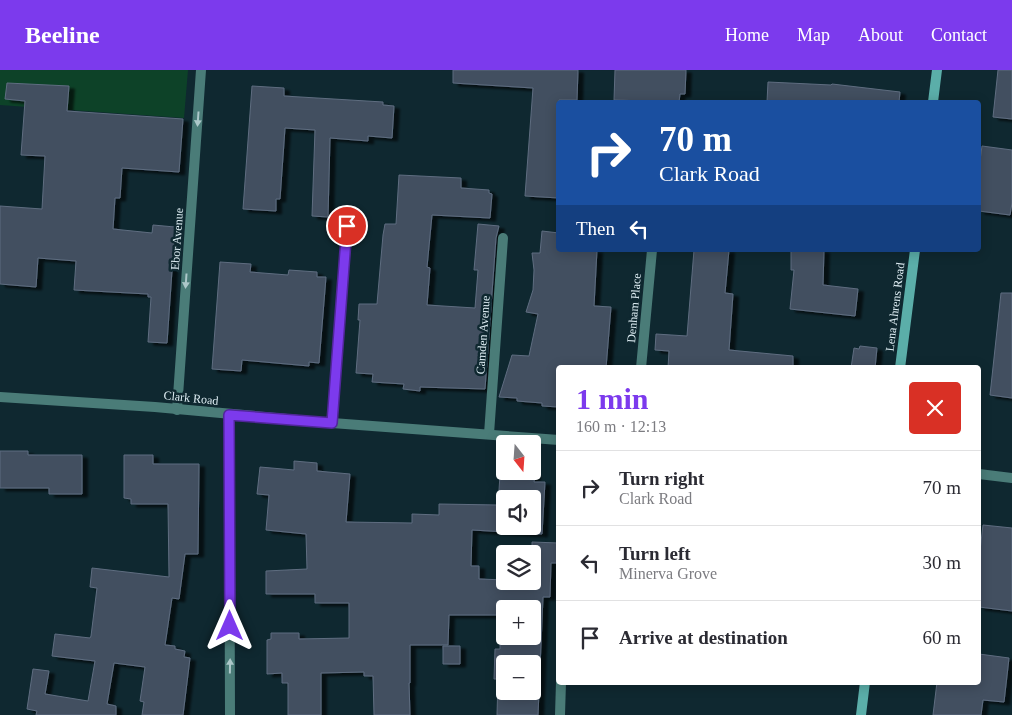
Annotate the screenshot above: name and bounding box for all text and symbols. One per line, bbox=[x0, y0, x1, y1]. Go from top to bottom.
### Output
text: Beeline bbox=[25, 22, 100, 48]
text: Home bbox=[725, 25, 769, 45]
text: Map bbox=[797, 25, 830, 45]
text: About bbox=[858, 25, 903, 45]
text: Contact bbox=[931, 25, 987, 45]
one-way arrow bbox=[194, 111, 202, 127]
icon: right bbox=[576, 120, 641, 185]
text: 70 m bbox=[659, 120, 732, 159]
text: Clark Road bbox=[659, 161, 760, 186]
pin bbox=[326, 205, 368, 247]
street label: Ebor Avenue bbox=[168, 208, 186, 270]
icon: arrive bbox=[333, 212, 361, 240]
icon: left bbox=[625, 215, 653, 243]
text: Then bbox=[576, 218, 615, 239]
street label: Lena Ahrens Road bbox=[883, 262, 907, 352]
one-way arrow bbox=[182, 273, 190, 289]
street label: Denham Place bbox=[624, 273, 644, 343]
street label: Camden Avenue bbox=[473, 295, 493, 375]
text: 1 min bbox=[576, 382, 649, 415]
button: close bbox=[909, 382, 961, 434]
street label: Clark Road bbox=[163, 388, 219, 408]
text: 160 m · 12:13 bbox=[576, 418, 666, 435]
north arrow bbox=[496, 435, 541, 480]
map controls bbox=[496, 435, 541, 700]
text: Turn right bbox=[619, 468, 704, 489]
icon: right bbox=[576, 474, 604, 502]
text: 70 m bbox=[922, 477, 961, 498]
button: sound bbox=[496, 490, 541, 535]
text: Clark Road bbox=[619, 490, 692, 507]
text: Turn left bbox=[619, 543, 691, 564]
button: layers bbox=[496, 545, 541, 590]
icon: left bbox=[576, 549, 604, 577]
text: 30 m bbox=[922, 552, 961, 573]
text: Minerva Grove bbox=[619, 565, 717, 582]
position arrow bbox=[203, 599, 255, 651]
button: + bbox=[496, 600, 541, 645]
icon: arrive bbox=[576, 624, 604, 652]
text: Arrive at destination bbox=[619, 627, 788, 648]
text: 60 m bbox=[922, 627, 961, 648]
button: − bbox=[496, 655, 541, 700]
one-way arrow bbox=[226, 658, 234, 674]

